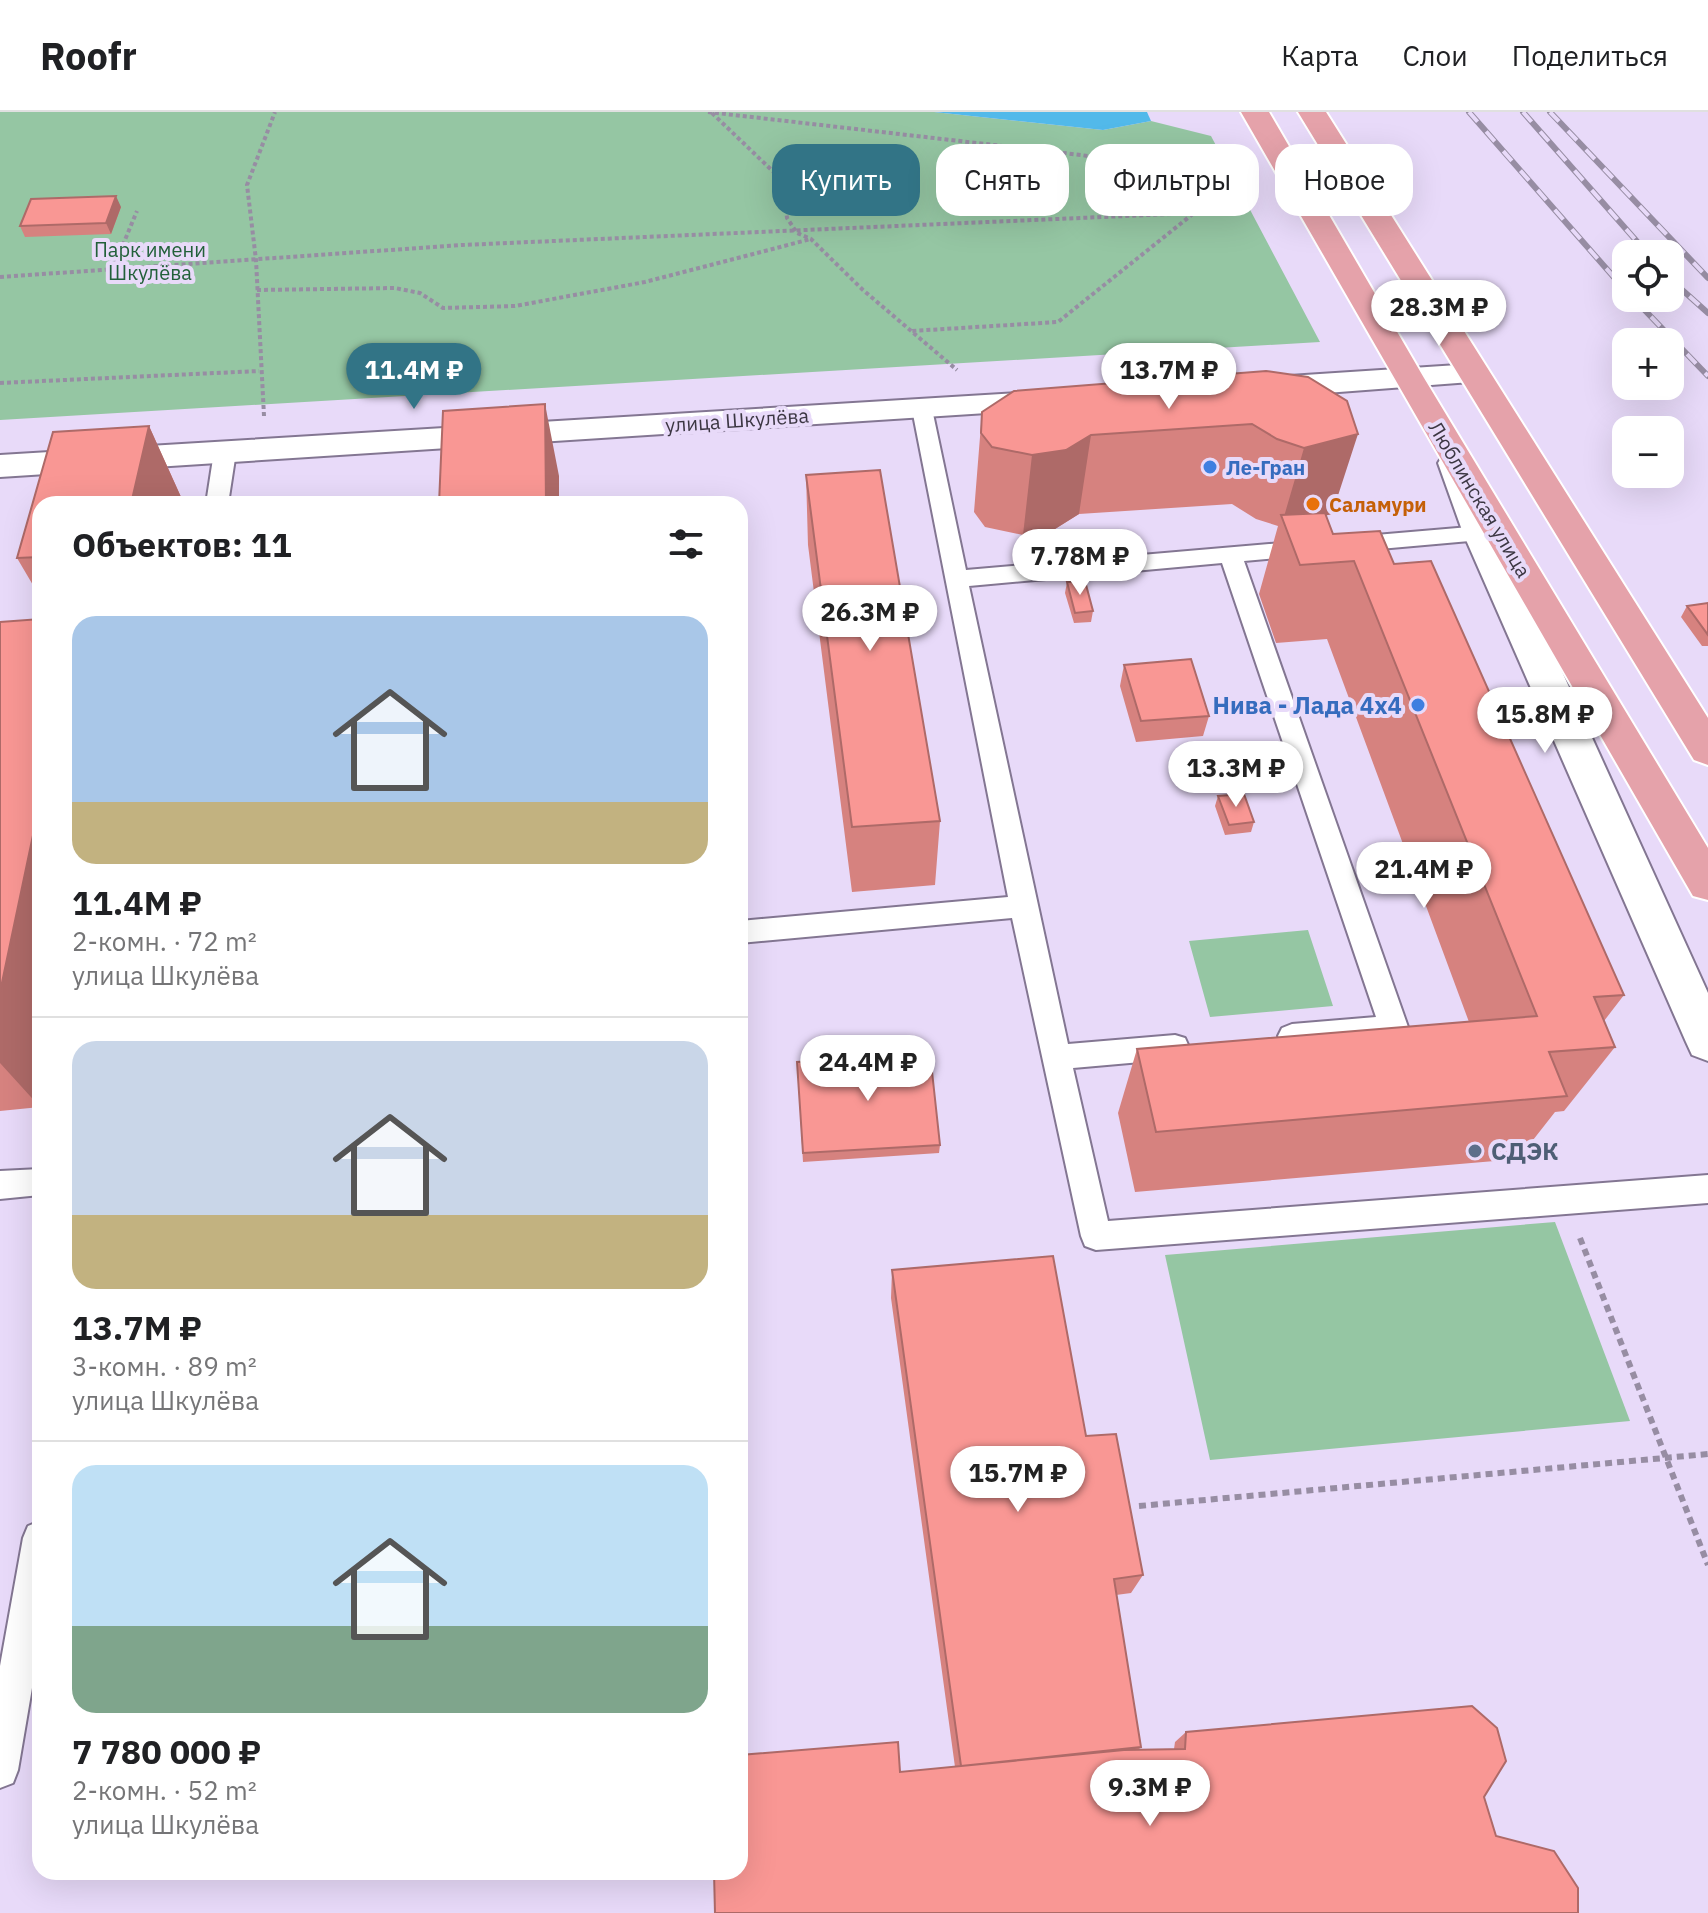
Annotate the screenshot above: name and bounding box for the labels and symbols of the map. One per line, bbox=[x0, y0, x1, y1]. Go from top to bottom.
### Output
park label: Парк имени Шкулёва bbox=[94, 236, 206, 286]
pin: 28.3M ₽ bbox=[1365, 280, 1513, 348]
pin: 11.4M ₽ bbox=[340, 343, 488, 411]
pin: 13.7M ₽ bbox=[1095, 343, 1243, 411]
street label: улица Шкулёва bbox=[664, 401, 810, 438]
street label: Люблинская улица bbox=[1423, 416, 1538, 582]
place label: Ле-Гран bbox=[1226, 454, 1305, 481]
marker: Ле-Гран bbox=[1201, 458, 1219, 476]
place label: Саламури bbox=[1329, 491, 1427, 518]
marker: Саламури bbox=[1304, 495, 1322, 513]
pin: 7.78M ₽ bbox=[1006, 529, 1154, 597]
pin: 26.3M ₽ bbox=[796, 585, 944, 653]
pin: 15.8M ₽ bbox=[1471, 687, 1619, 755]
place label: Нива - Лада 4х4 bbox=[1213, 689, 1402, 721]
marker: Нива - Лада 4х4 bbox=[1409, 696, 1427, 714]
pin: 13.3M ₽ bbox=[1162, 741, 1310, 809]
pin: 21.4M ₽ bbox=[1350, 842, 1498, 910]
pin: 24.4M ₽ bbox=[794, 1035, 942, 1103]
place label: СДЭК bbox=[1491, 1135, 1559, 1167]
marker: СДЭК bbox=[1466, 1142, 1484, 1160]
pin: 15.7M ₽ bbox=[944, 1446, 1092, 1514]
pin: 9.3M ₽ bbox=[1085, 1760, 1215, 1828]

